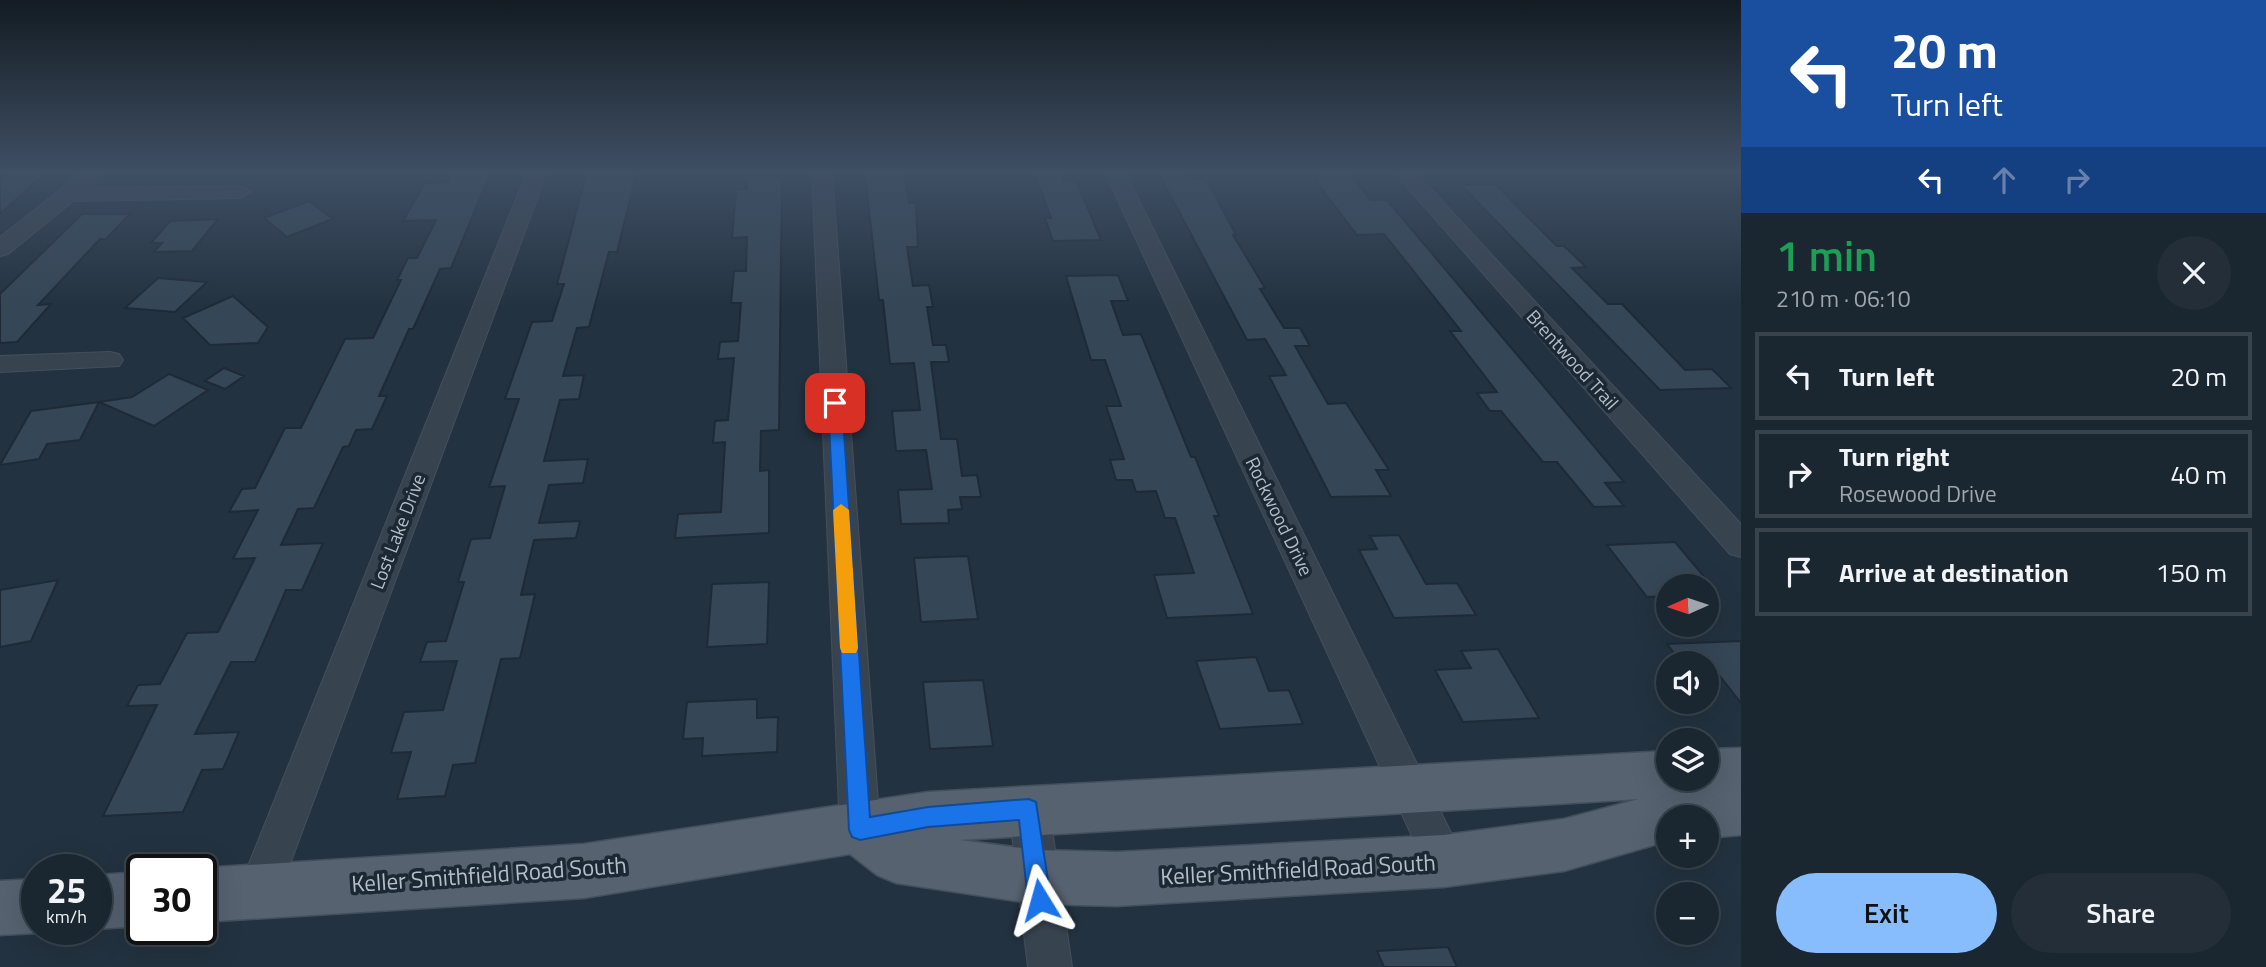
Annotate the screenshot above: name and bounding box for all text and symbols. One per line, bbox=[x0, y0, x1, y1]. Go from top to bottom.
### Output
text: 20 m bbox=[1891, 12, 1998, 87]
icon: left bbox=[1776, 28, 1867, 119]
text: Turn left bbox=[1891, 80, 2003, 128]
icon: left bbox=[1912, 161, 1950, 199]
icon: ahead bbox=[1985, 161, 2023, 199]
icon: right bbox=[2058, 161, 2096, 199]
text: 1 min bbox=[1776, 223, 1877, 287]
button: close bbox=[2157, 236, 2231, 310]
text: 210 m · 06:10 bbox=[1776, 281, 1911, 316]
street label: Brentwood Trail bbox=[1520, 302, 1626, 416]
icon: left bbox=[1780, 357, 1818, 395]
text: Turn left bbox=[1839, 357, 1934, 396]
text: 20 m bbox=[2170, 357, 2227, 396]
pin bbox=[805, 373, 865, 433]
icon: arrive bbox=[816, 384, 854, 422]
text: Turn right bbox=[1839, 437, 1950, 476]
street label: Rockwood Drive bbox=[1239, 452, 1321, 580]
icon: right bbox=[1780, 455, 1818, 493]
text: 40 m bbox=[2170, 455, 2227, 494]
street label: Lost Lake Drive bbox=[362, 469, 432, 593]
text: Rosewood Drive bbox=[1839, 476, 1997, 511]
icon: arrive bbox=[1780, 553, 1818, 591]
text: Arrive at destination bbox=[1839, 553, 2069, 592]
text: 150 m bbox=[2156, 553, 2227, 592]
north arrow bbox=[1656, 574, 1718, 637]
map controls bbox=[1656, 574, 1719, 945]
button: sound bbox=[1656, 651, 1719, 714]
button: layers bbox=[1656, 728, 1719, 791]
button: + bbox=[1656, 805, 1719, 868]
street label: Keller Smithfield Road South bbox=[1159, 844, 1437, 894]
street label: Keller Smithfield Road South bbox=[350, 847, 628, 901]
speed limit sign: 30 bbox=[126, 854, 217, 945]
text: 25 bbox=[47, 863, 86, 917]
position arrow bbox=[1003, 863, 1077, 937]
button: Exit bbox=[1776, 873, 1997, 953]
button: Share bbox=[2011, 873, 2231, 953]
button: − bbox=[1656, 882, 1719, 945]
text: km/h bbox=[46, 903, 87, 930]

